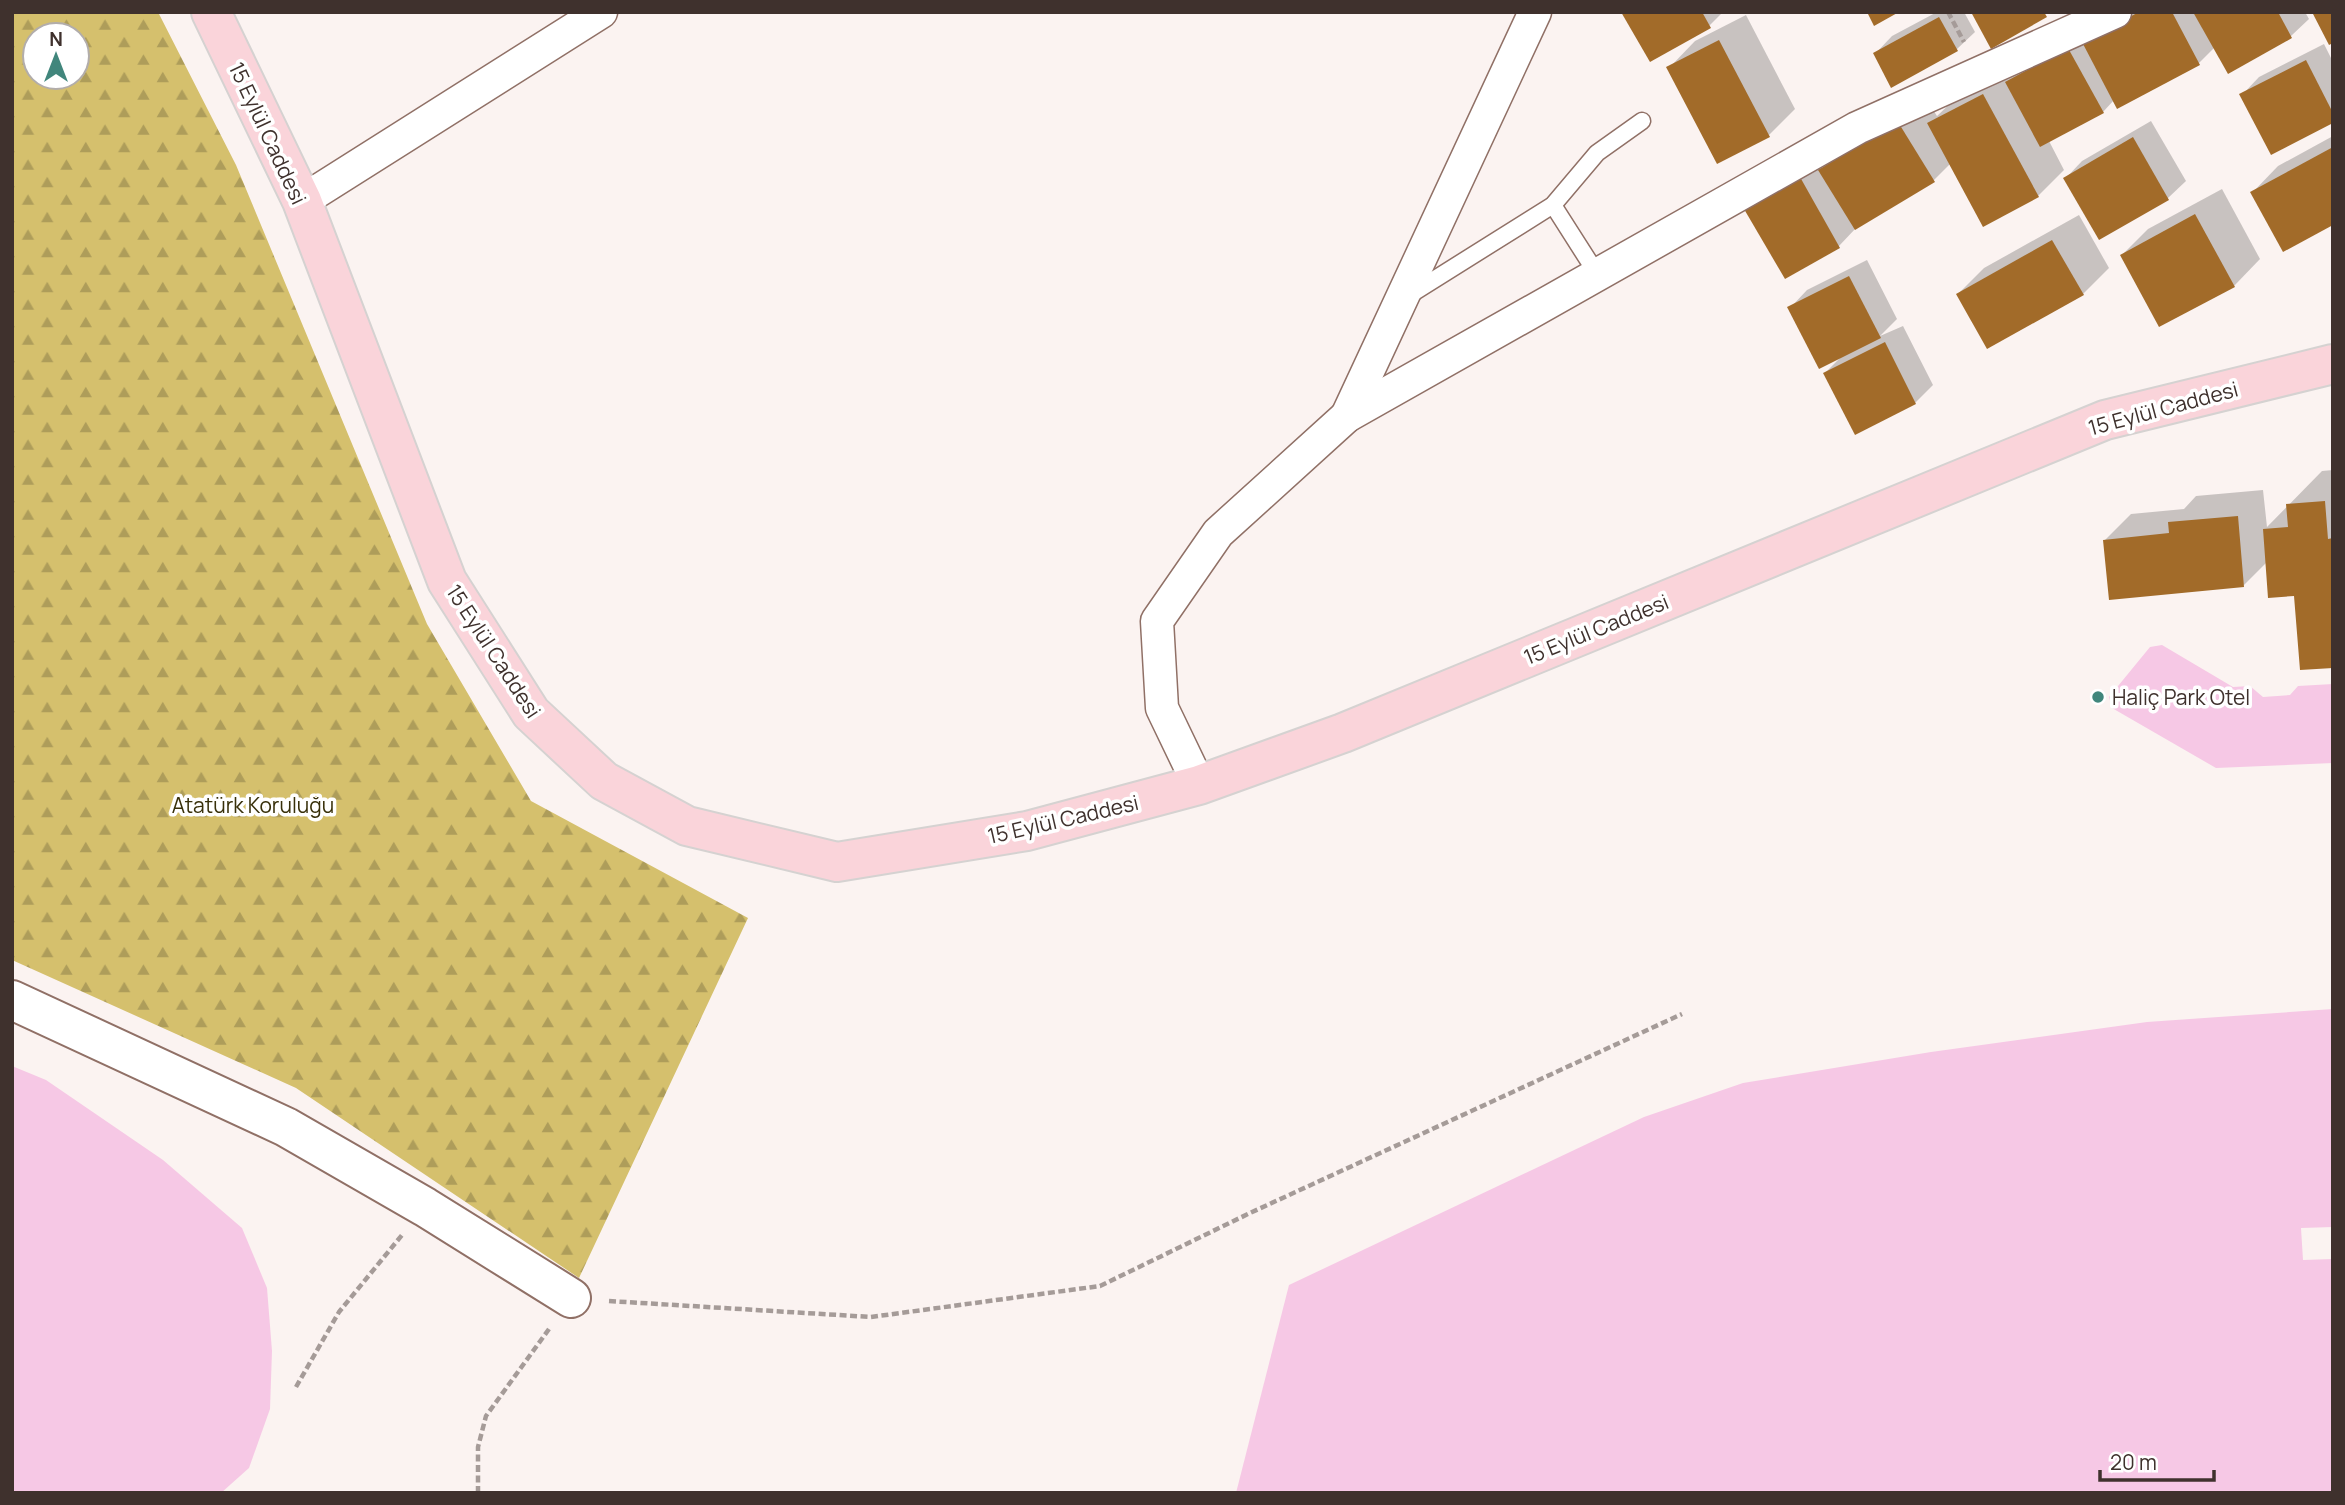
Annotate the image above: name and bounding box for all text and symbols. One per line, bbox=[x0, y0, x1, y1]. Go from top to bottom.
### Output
north arrow bbox=[21, 21, 91, 91]
text: N bbox=[49, 26, 63, 52]
street label: 15 Eylül Caddesi bbox=[223, 57, 313, 209]
street label: 15 Eylül Caddesi bbox=[2085, 375, 2241, 441]
street label: 15 Eylül Caddesi bbox=[440, 579, 548, 723]
street label: 15 Eylül Caddesi bbox=[1519, 587, 1673, 671]
place label: Haliç Park Otel bbox=[2112, 683, 2250, 711]
marker: Haliç Park Otel bbox=[2090, 689, 2106, 705]
street label: 15 Eylül Caddesi bbox=[985, 788, 1141, 850]
park label: Atatürk Koruluğu bbox=[172, 791, 334, 819]
scale bar bbox=[2100, 1438, 2214, 1482]
text: 20 m bbox=[2110, 1448, 2157, 1476]

